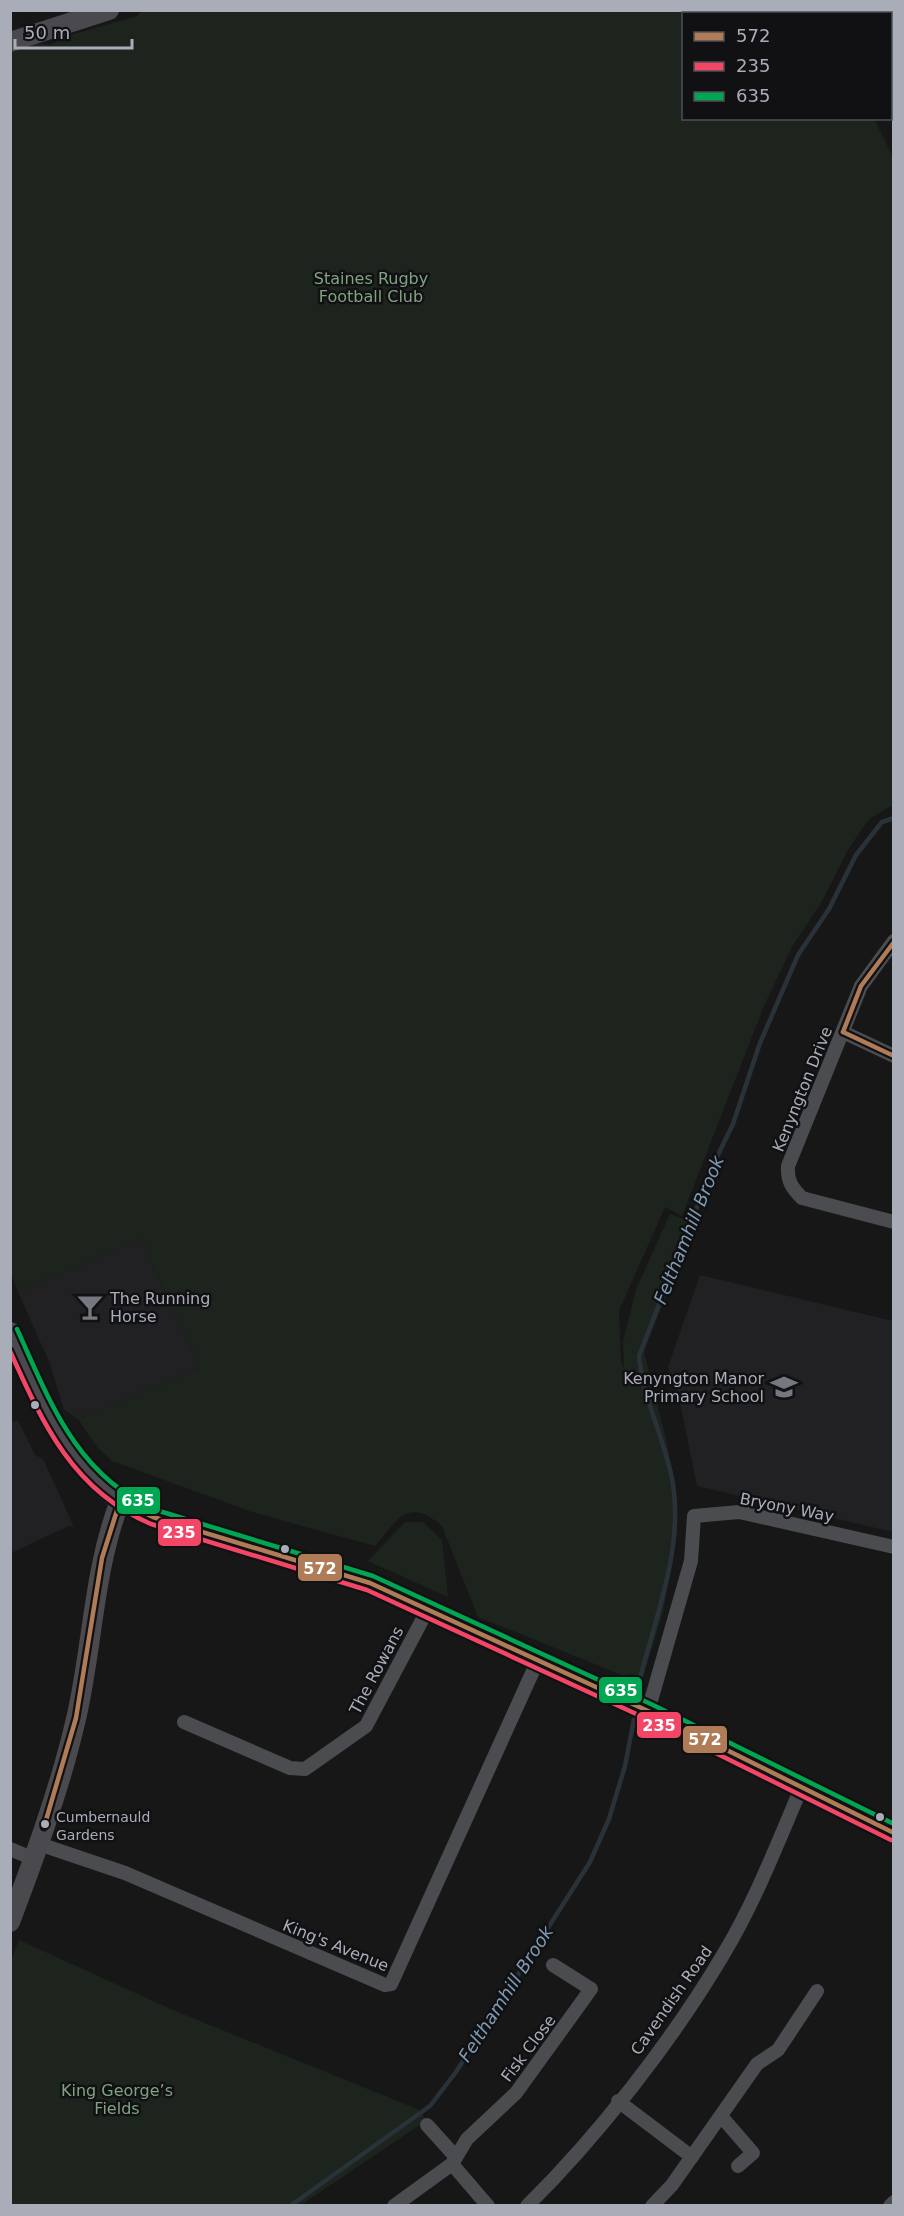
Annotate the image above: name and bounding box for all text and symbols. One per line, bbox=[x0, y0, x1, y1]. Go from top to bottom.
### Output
scale bar bbox=[15, 12, 132, 50]
legend bbox=[682, 12, 892, 120]
text: 50 m bbox=[24, 22, 70, 43]
text: 572 bbox=[736, 25, 770, 46]
text: 235 bbox=[736, 55, 770, 76]
text: 635 bbox=[736, 85, 770, 106]
park label: Staines Rugby Football Club bbox=[314, 269, 428, 306]
street label: Kenyngton Drive bbox=[769, 1024, 836, 1155]
water label: Felthamhill Brook bbox=[649, 1151, 728, 1307]
place label: The Running Horse bbox=[109, 1289, 210, 1326]
bar icon: The Running Horse bbox=[75, 1292, 105, 1322]
place label: Kenyngton Manor Primary School bbox=[623, 1369, 764, 1406]
school or university icon: Kenyngton Manor Primary School bbox=[769, 1372, 799, 1402]
unlabelled marker bbox=[29, 1399, 41, 1411]
line badge: 635 bbox=[116, 1486, 161, 1515]
street label: Bryony Way bbox=[738, 1489, 836, 1526]
text: 635 bbox=[121, 1491, 155, 1510]
line badge: 235 bbox=[157, 1518, 202, 1547]
text: 235 bbox=[162, 1523, 196, 1542]
unlabelled marker bbox=[279, 1543, 291, 1555]
line badge: 572 bbox=[297, 1553, 343, 1582]
text: 572 bbox=[303, 1559, 337, 1578]
street label: The Rowans bbox=[345, 1623, 407, 1718]
line badge: 635 bbox=[598, 1676, 643, 1704]
text: 635 bbox=[604, 1681, 638, 1700]
line badge: 235 bbox=[636, 1711, 682, 1739]
text: 235 bbox=[642, 1716, 676, 1735]
line badge: 572 bbox=[682, 1725, 728, 1754]
text: 572 bbox=[688, 1730, 722, 1749]
place label: Cumbernauld Gardens bbox=[56, 1809, 150, 1843]
unlabelled marker bbox=[874, 1811, 886, 1823]
marker: Cumbernauld Gardens bbox=[39, 1818, 51, 1830]
street label: King's Avenue bbox=[280, 1916, 392, 1975]
water label: Felthamhill Brook bbox=[454, 1921, 558, 2066]
street label: Cavendish Road bbox=[627, 1942, 716, 2058]
street label: Fisk Close bbox=[497, 2011, 560, 2085]
park label: King George’s Fields bbox=[61, 2081, 173, 2118]

